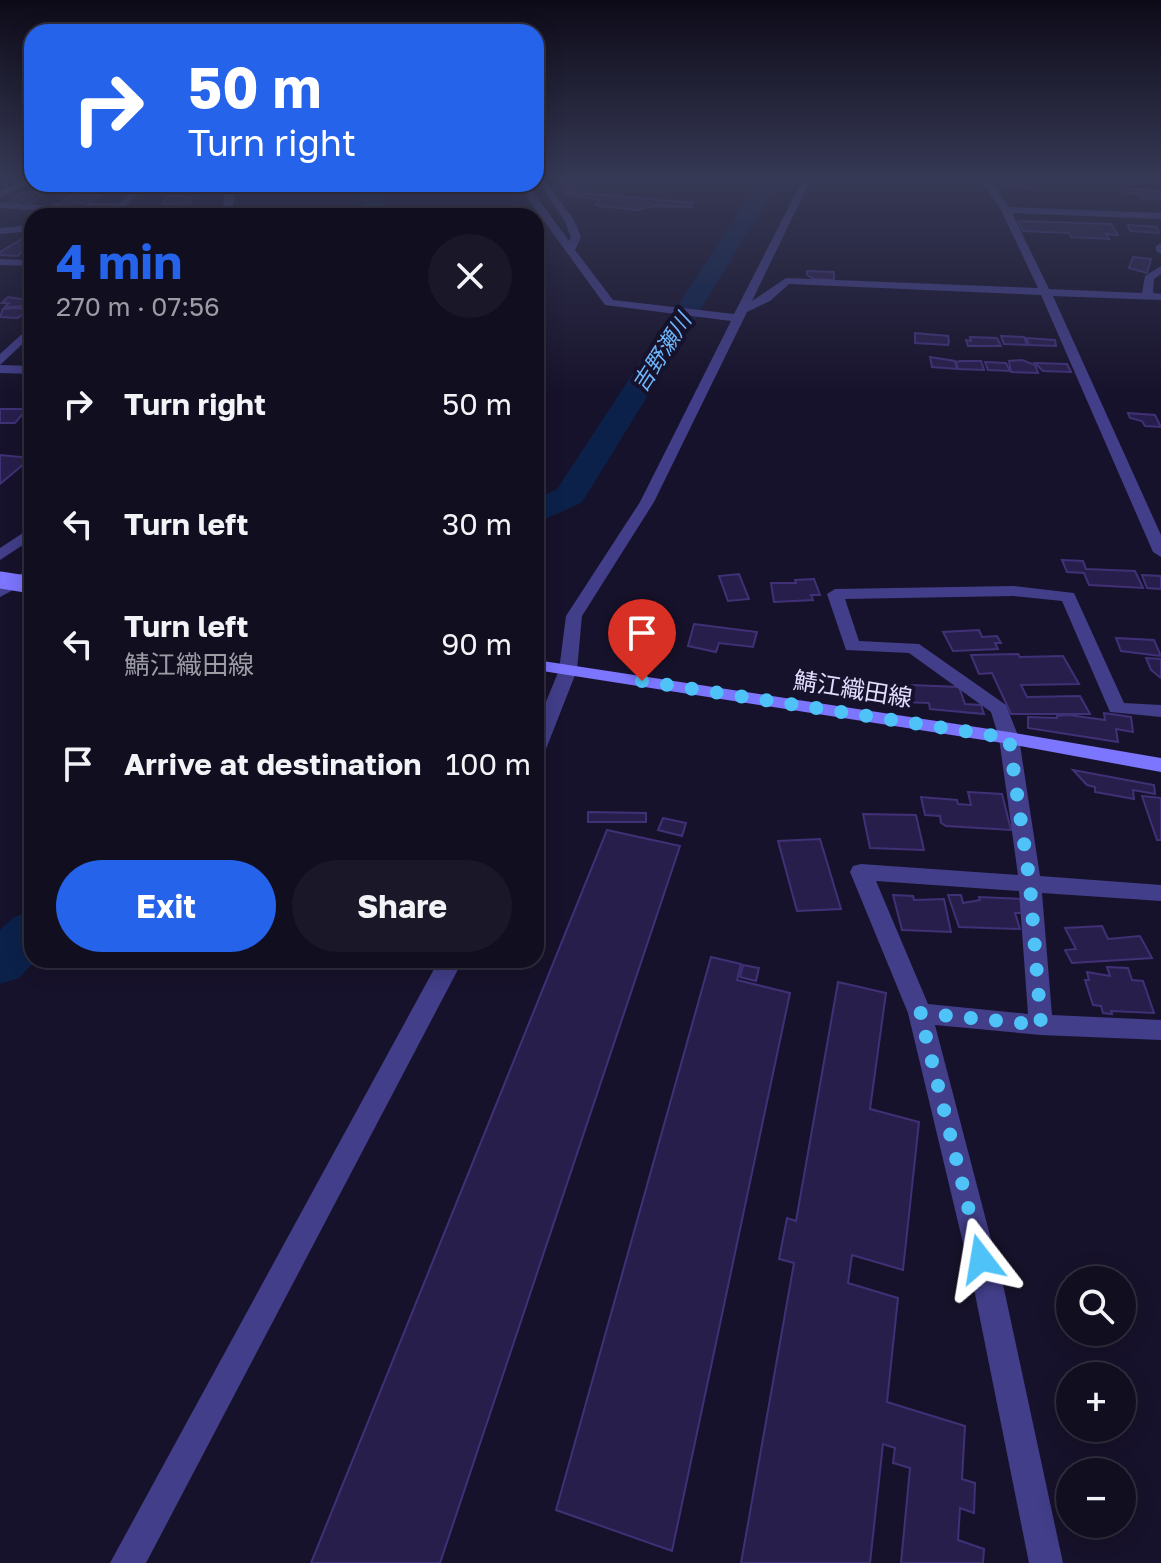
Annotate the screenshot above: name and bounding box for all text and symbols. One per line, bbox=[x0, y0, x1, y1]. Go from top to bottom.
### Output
text: 50 m bbox=[188, 53, 322, 120]
icon: right bbox=[56, 56, 160, 160]
text: Turn right bbox=[188, 121, 356, 164]
text: 4 min bbox=[56, 232, 182, 290]
button: close bbox=[428, 234, 512, 318]
text: 270 m · 07:56 bbox=[56, 291, 220, 322]
water label: 吉野瀬川 bbox=[626, 306, 697, 396]
icon: right bbox=[56, 382, 100, 426]
text: Turn right bbox=[124, 386, 266, 422]
text: 50 m bbox=[442, 386, 512, 422]
icon: left bbox=[56, 502, 100, 546]
text: Turn left bbox=[124, 506, 249, 542]
text: 30 m bbox=[442, 506, 512, 542]
pin bbox=[608, 599, 676, 681]
text: Turn left bbox=[124, 608, 249, 644]
icon: arrive bbox=[620, 611, 664, 655]
icon: left bbox=[56, 622, 100, 666]
text: 90 m bbox=[441, 626, 512, 662]
text: 鯖江織田線 bbox=[124, 649, 254, 680]
street label: 鯖江織田線 bbox=[791, 664, 915, 712]
icon: arrive bbox=[56, 742, 100, 786]
text: Arrive at destination bbox=[124, 746, 421, 782]
text: 100 m bbox=[445, 746, 531, 782]
button: Exit bbox=[56, 860, 276, 952]
button: Share bbox=[292, 860, 512, 952]
position arrow bbox=[939, 1217, 1023, 1301]
map controls bbox=[1056, 1266, 1136, 1538]
button: search bbox=[1056, 1266, 1136, 1346]
button: + bbox=[1056, 1362, 1136, 1442]
button: − bbox=[1056, 1458, 1136, 1538]

